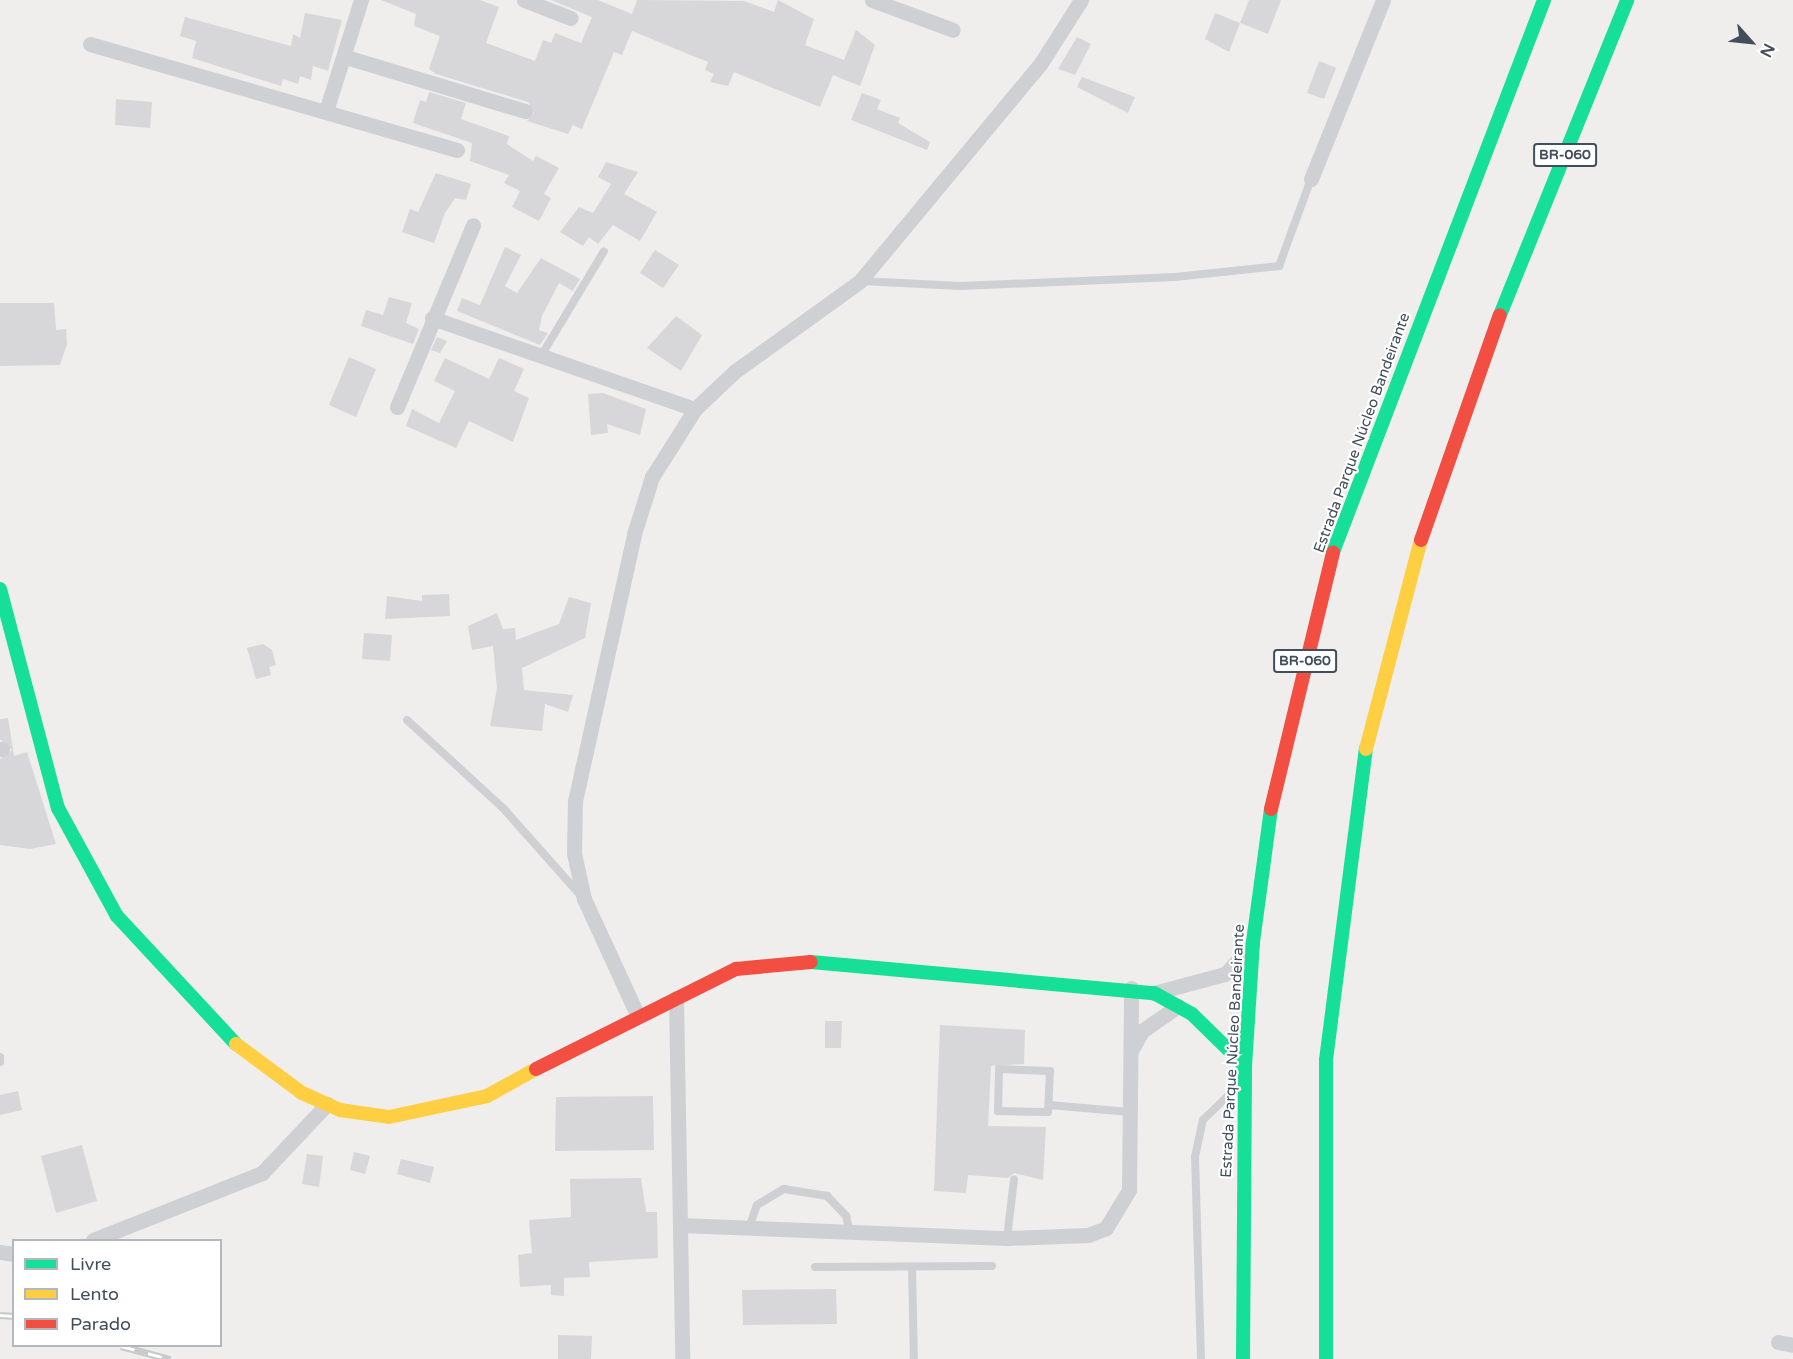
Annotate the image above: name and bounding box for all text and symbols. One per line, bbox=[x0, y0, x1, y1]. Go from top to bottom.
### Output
north arrow bbox=[1721, 12, 1781, 72]
text: N bbox=[1755, 40, 1779, 60]
road number: BR-060 bbox=[1532, 144, 1598, 166]
street label: Estrada Parque Núcleo Bandeirante bbox=[1310, 311, 1414, 555]
road number: BR-060 bbox=[1272, 650, 1338, 672]
street label: Estrada Parque Núcleo Bandeirante bbox=[1217, 924, 1249, 1178]
legend bbox=[12, 1239, 222, 1347]
text: Livre bbox=[70, 1253, 111, 1275]
text: Lento bbox=[70, 1283, 119, 1305]
text: Parado bbox=[70, 1313, 131, 1335]

